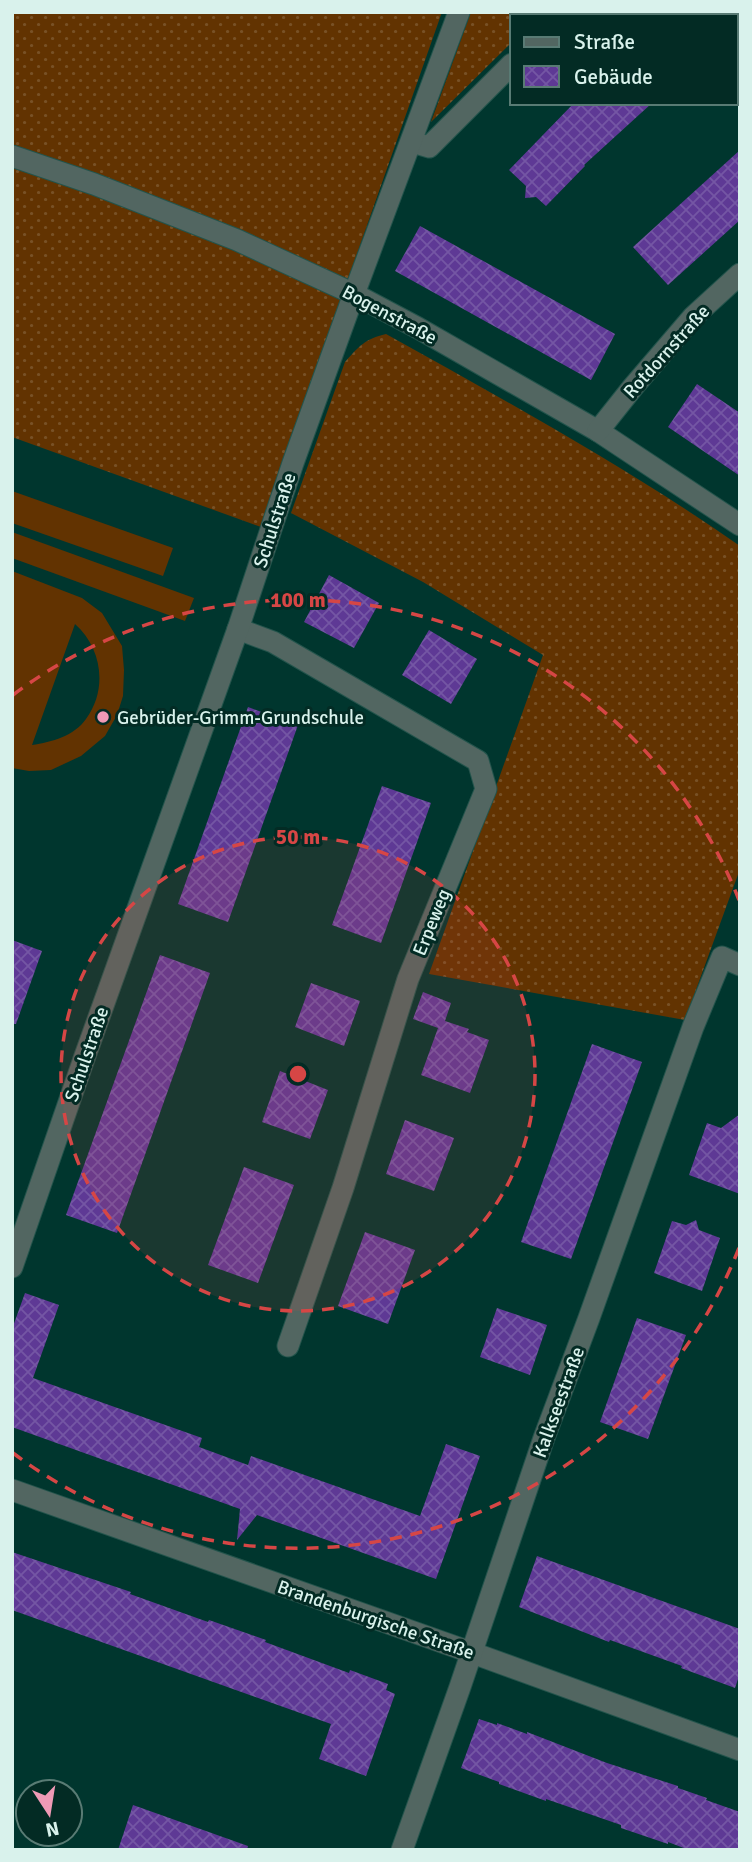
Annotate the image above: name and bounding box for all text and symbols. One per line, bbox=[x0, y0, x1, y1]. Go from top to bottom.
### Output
legend bbox=[510, 14, 738, 105]
text: Straße bbox=[574, 29, 635, 55]
text: Gebäude bbox=[574, 64, 653, 90]
street label: Bogenstraße bbox=[338, 280, 441, 350]
street label: Rotdornstraße bbox=[618, 300, 715, 403]
street label: Schulstraße bbox=[248, 470, 302, 571]
text: 100 m bbox=[270, 587, 326, 613]
place label: Gebrüder-Grimm-Grundschule bbox=[117, 706, 364, 730]
marker: Gebrüder-Grimm-Grundschule bbox=[95, 709, 111, 725]
text: 50 m bbox=[276, 824, 320, 850]
street label: Erpeweg bbox=[408, 885, 456, 959]
street label: Schulstraße bbox=[60, 1004, 114, 1105]
centre of rings bbox=[286, 1062, 310, 1086]
street label: Kalkseestraße bbox=[528, 1344, 590, 1461]
street label: Brandenburgische Straße bbox=[274, 1575, 477, 1665]
north arrow bbox=[14, 1778, 84, 1848]
text: N bbox=[43, 1816, 61, 1842]

